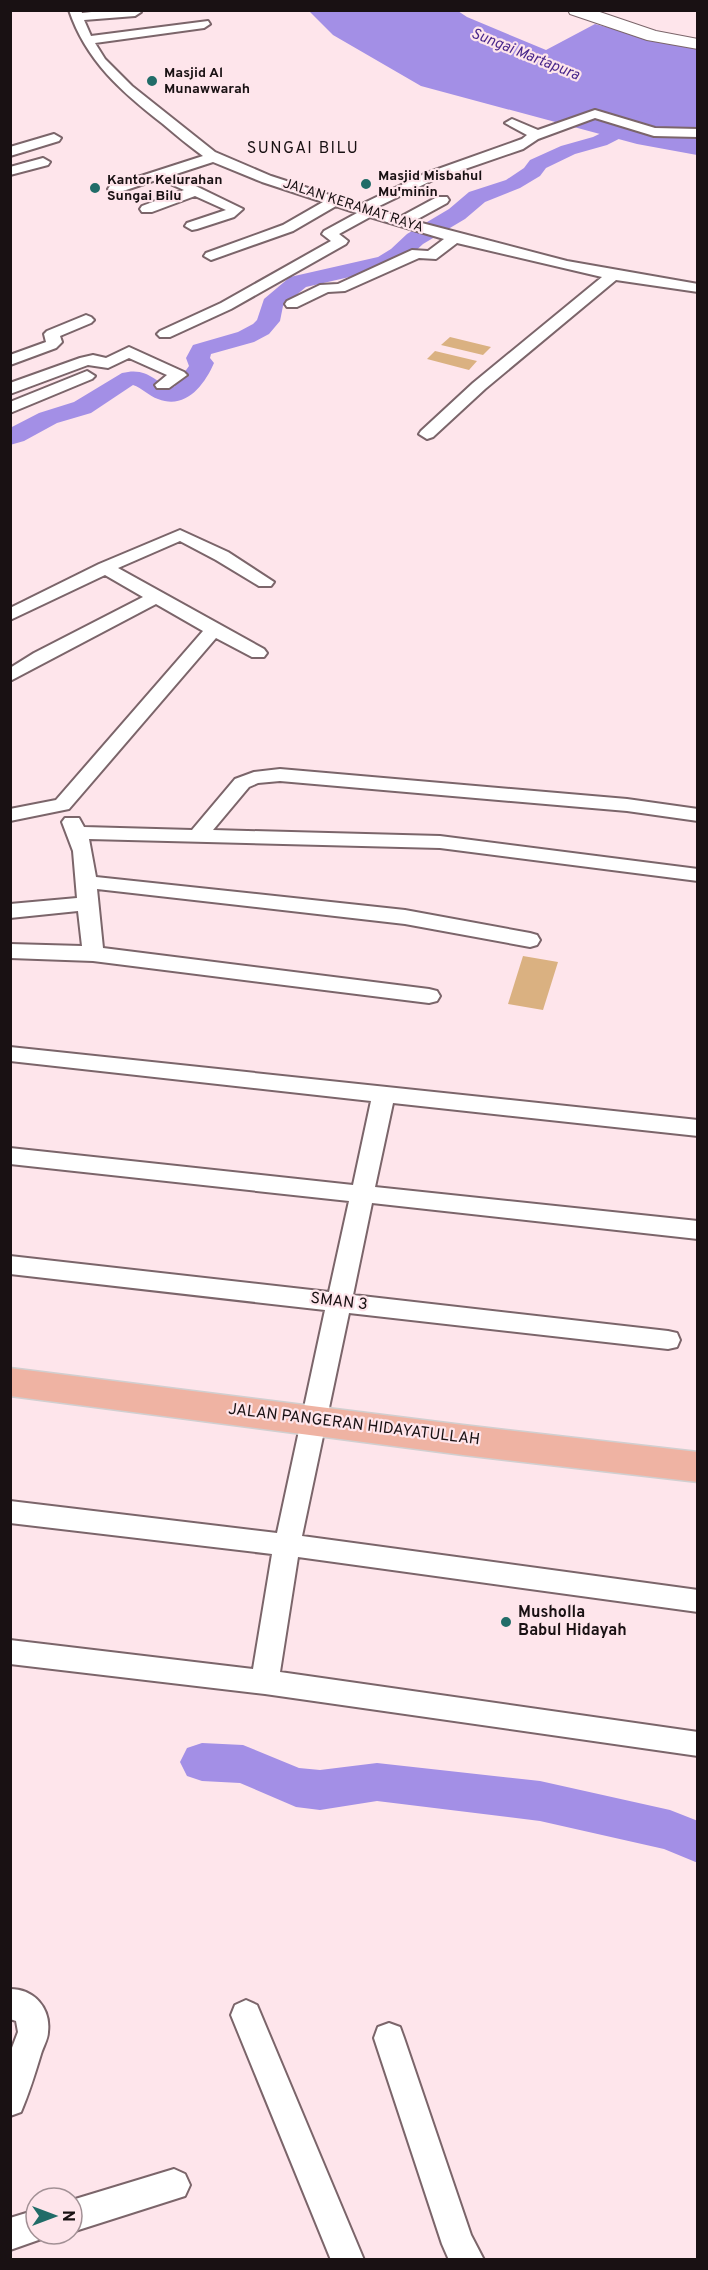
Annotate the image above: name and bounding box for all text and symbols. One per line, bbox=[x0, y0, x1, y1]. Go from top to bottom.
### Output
water label: Sungai Martapura bbox=[468, 25, 582, 86]
place label: Masjid Al Munawwarah bbox=[164, 65, 250, 98]
marker: Masjid Al Munawwarah bbox=[145, 74, 159, 88]
district label: SUNGAI BILU bbox=[247, 139, 359, 159]
place label: Masjid Misbahul Mu'minin bbox=[378, 168, 482, 201]
place label: Kantor Kelurahan Sungai Bilu bbox=[107, 172, 223, 205]
street label: JALAN KERAMAT RAYA bbox=[281, 175, 425, 237]
marker: Masjid Misbahul Mu'minin bbox=[359, 177, 373, 191]
marker: Kantor Kelurahan Sungai Bilu bbox=[88, 181, 102, 195]
street label: SMAN 3 bbox=[309, 1289, 369, 1315]
street label: JALAN PANGERAN HIDAYATULLAH bbox=[227, 1400, 481, 1450]
place label: Musholla Babul Hidayah bbox=[518, 1603, 627, 1641]
marker: Musholla Babul Hidayah bbox=[499, 1615, 513, 1629]
north arrow bbox=[24, 2186, 84, 2246]
text: N bbox=[57, 2210, 77, 2222]

